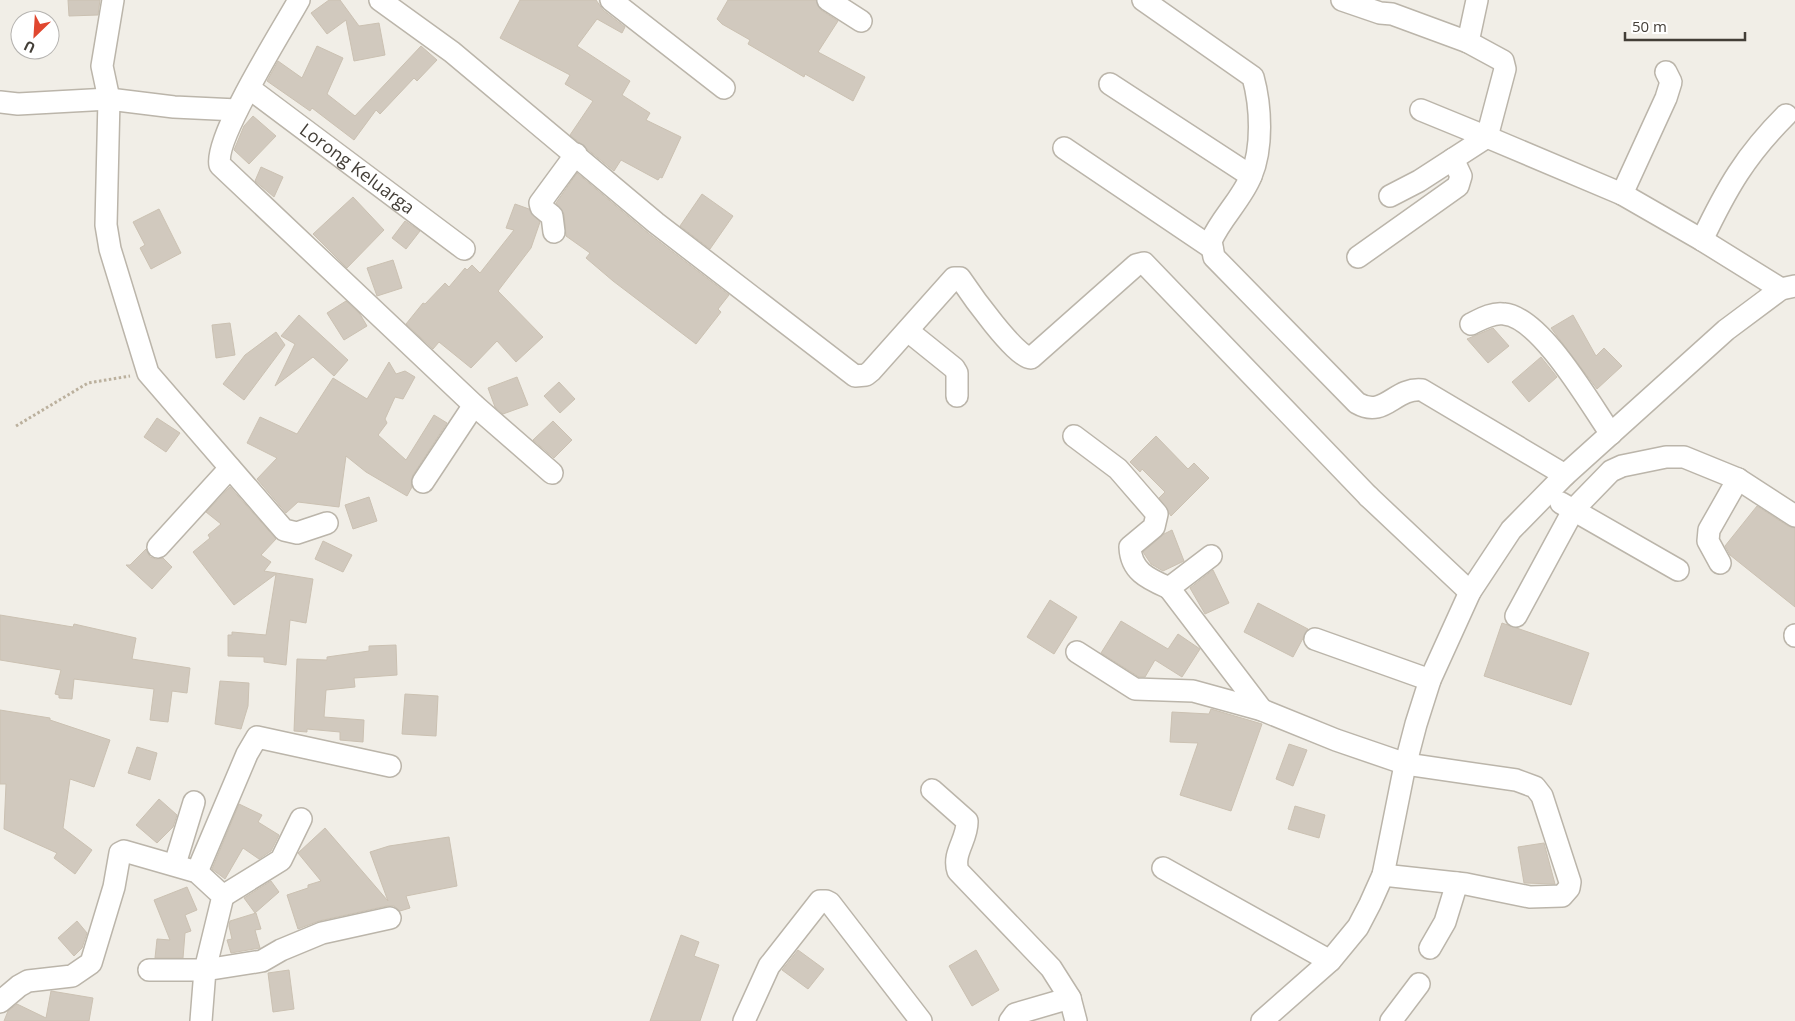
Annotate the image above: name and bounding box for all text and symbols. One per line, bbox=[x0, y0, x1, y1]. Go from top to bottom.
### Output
north arrow bbox=[10, 10, 60, 60]
scale bar bbox=[1625, 10, 1745, 42]
text: 50 m bbox=[1632, 16, 1667, 36]
text: U bbox=[20, 36, 38, 58]
street label: Lorong Keluarga bbox=[295, 117, 420, 219]

